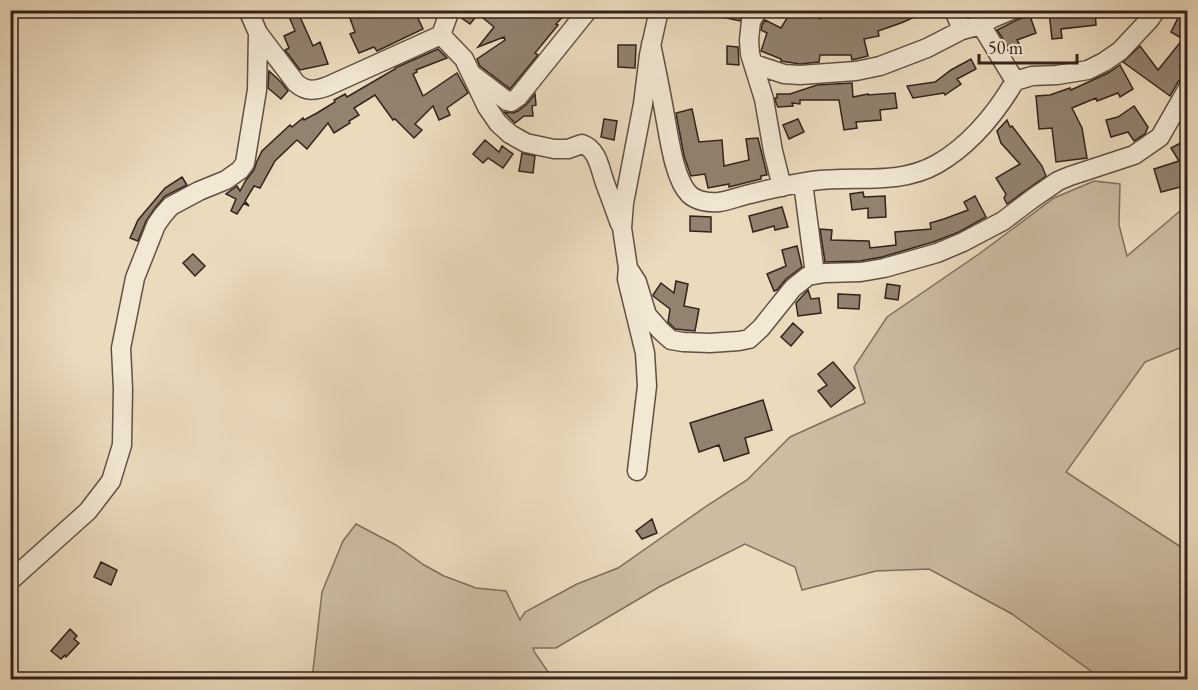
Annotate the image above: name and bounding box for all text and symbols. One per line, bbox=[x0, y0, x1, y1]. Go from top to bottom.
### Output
scale bar bbox=[979, 27, 1076, 65]
text: 50 m bbox=[988, 36, 1023, 59]

